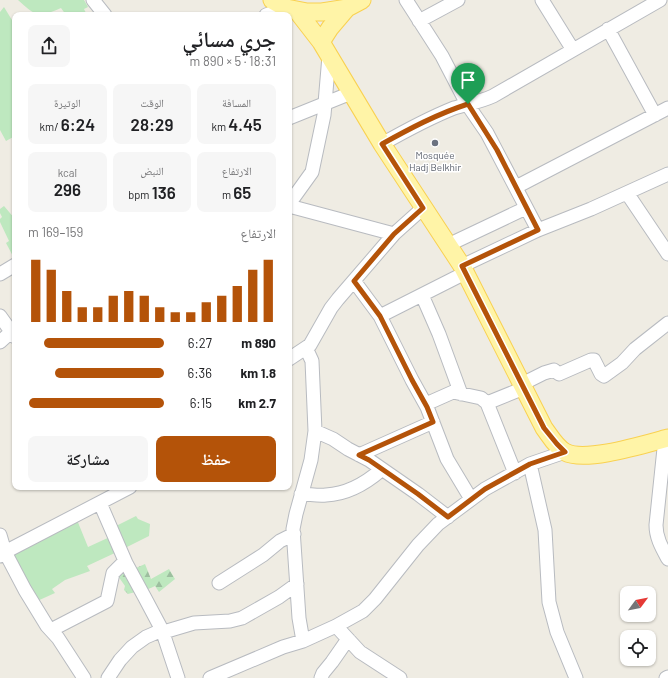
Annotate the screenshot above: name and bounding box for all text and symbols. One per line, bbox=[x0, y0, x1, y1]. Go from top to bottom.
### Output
button: share bbox=[28, 25, 70, 67]
text: جري مسائي bbox=[182, 25, 276, 51]
text: 18:31 · 5 × 890 m bbox=[190, 53, 276, 69]
pin bbox=[451, 63, 485, 104]
icon: arrive bbox=[457, 69, 479, 91]
text: الوتيرة bbox=[54, 96, 81, 109]
text: الوقت bbox=[140, 96, 164, 109]
text: المسافة bbox=[222, 96, 251, 109]
text: 6:24 bbox=[61, 114, 95, 134]
text: 28:29 bbox=[131, 114, 173, 134]
text: 4.45 bbox=[228, 114, 262, 134]
text: /km bbox=[40, 120, 61, 133]
text: km bbox=[211, 120, 228, 133]
marker: Mosquée Hadj Belkhir bbox=[430, 138, 440, 148]
place label: Mosquée Hadj Belkhir bbox=[409, 149, 461, 173]
text: النبض bbox=[140, 164, 164, 177]
text: الارتفاع bbox=[222, 164, 252, 177]
text: kcal bbox=[58, 166, 77, 179]
text: 296 bbox=[54, 179, 81, 199]
text: 136 bbox=[152, 182, 176, 202]
text: 65 bbox=[233, 182, 251, 202]
text: bpm bbox=[128, 188, 152, 201]
text: m bbox=[222, 188, 233, 201]
text: 159–169 m bbox=[28, 224, 83, 240]
text: الارتفاع bbox=[241, 225, 276, 241]
text: 6:27 bbox=[188, 335, 212, 351]
text: 890 m bbox=[241, 335, 276, 351]
text: 6:36 bbox=[188, 365, 212, 381]
text: 1.8 km bbox=[240, 365, 276, 381]
text: 6:15 bbox=[190, 395, 212, 411]
text: 2.7 km bbox=[238, 395, 276, 411]
button: مشاركة bbox=[28, 436, 148, 482]
button: حفظ bbox=[156, 436, 276, 482]
north arrow bbox=[620, 586, 656, 622]
map controls bbox=[620, 586, 656, 666]
button: locate bbox=[620, 630, 656, 666]

